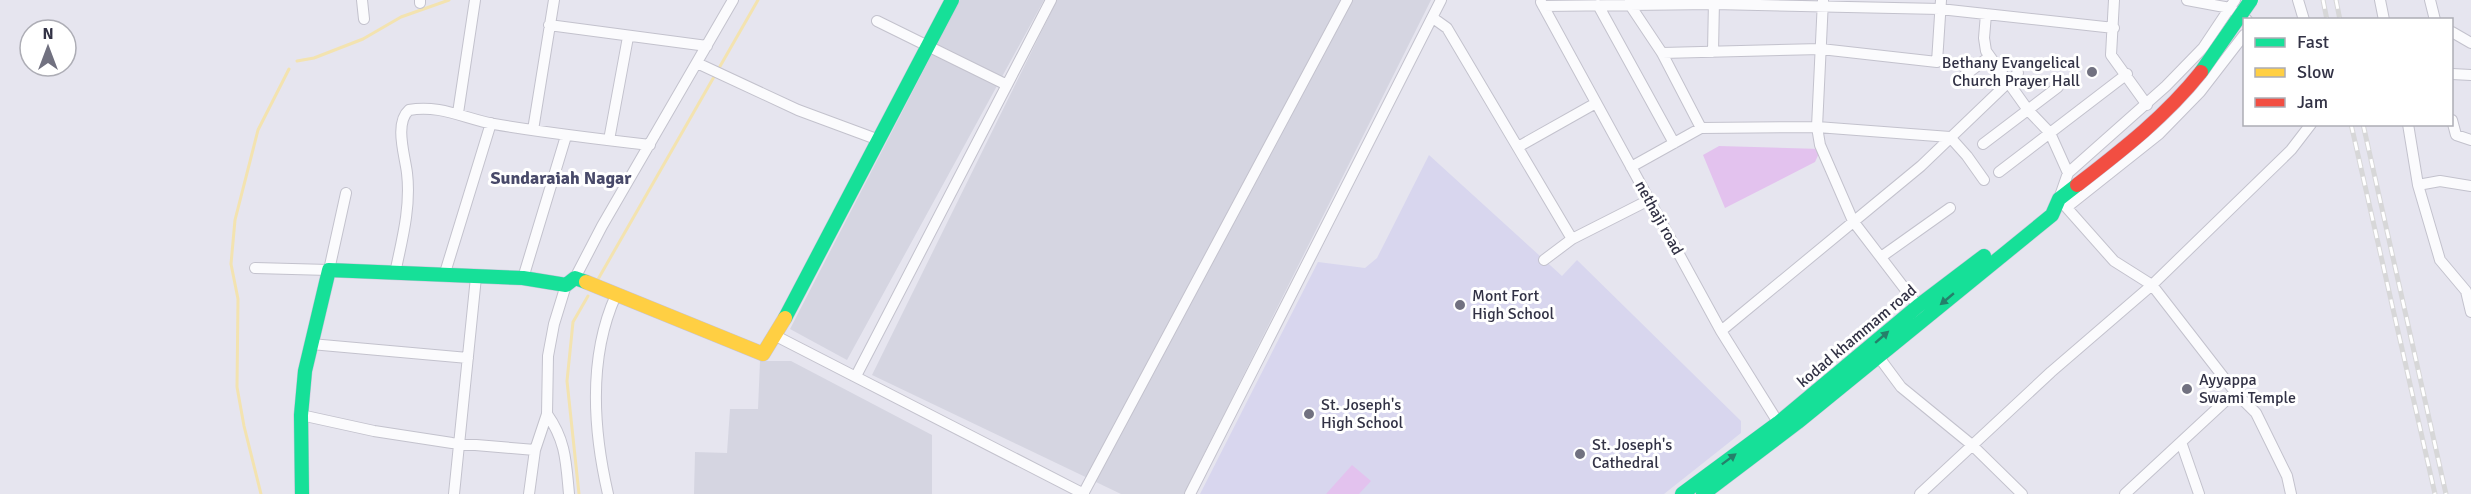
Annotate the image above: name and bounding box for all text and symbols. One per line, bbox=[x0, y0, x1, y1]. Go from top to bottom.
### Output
north arrow bbox=[18, 18, 78, 78]
legend bbox=[2243, 18, 2453, 126]
text: N bbox=[42, 24, 54, 44]
text: Fast bbox=[2297, 31, 2329, 53]
place label: Bethany Evangelical Church Prayer Hall bbox=[1942, 53, 2080, 91]
text: Slow bbox=[2297, 61, 2334, 83]
marker: Bethany Evangelical Church Prayer Hall bbox=[2085, 65, 2099, 79]
text: Jam bbox=[2297, 91, 2328, 113]
district label: Sundaraiah Nagar bbox=[490, 167, 632, 189]
street label: nethaji road bbox=[1630, 177, 1688, 259]
street label: kodad khammam road bbox=[1793, 280, 1921, 392]
place label: Mont Fort High School bbox=[1472, 286, 1555, 324]
one-way arrow bbox=[1940, 292, 1955, 305]
marker: Mont Fort High School bbox=[1453, 298, 1467, 312]
one-way arrow bbox=[1874, 331, 1889, 344]
place label: Ayyappa Swami Temple bbox=[2199, 370, 2296, 408]
marker: Ayyappa Swami Temple bbox=[2180, 382, 2194, 396]
place label: St. Joseph's High School bbox=[1321, 395, 1404, 433]
marker: St. Joseph's High School bbox=[1302, 407, 1316, 421]
place label: St. Joseph's Cathedral bbox=[1592, 435, 1672, 473]
marker: St. Joseph's Cathedral bbox=[1573, 447, 1587, 461]
one-way arrow bbox=[1721, 453, 1737, 465]

